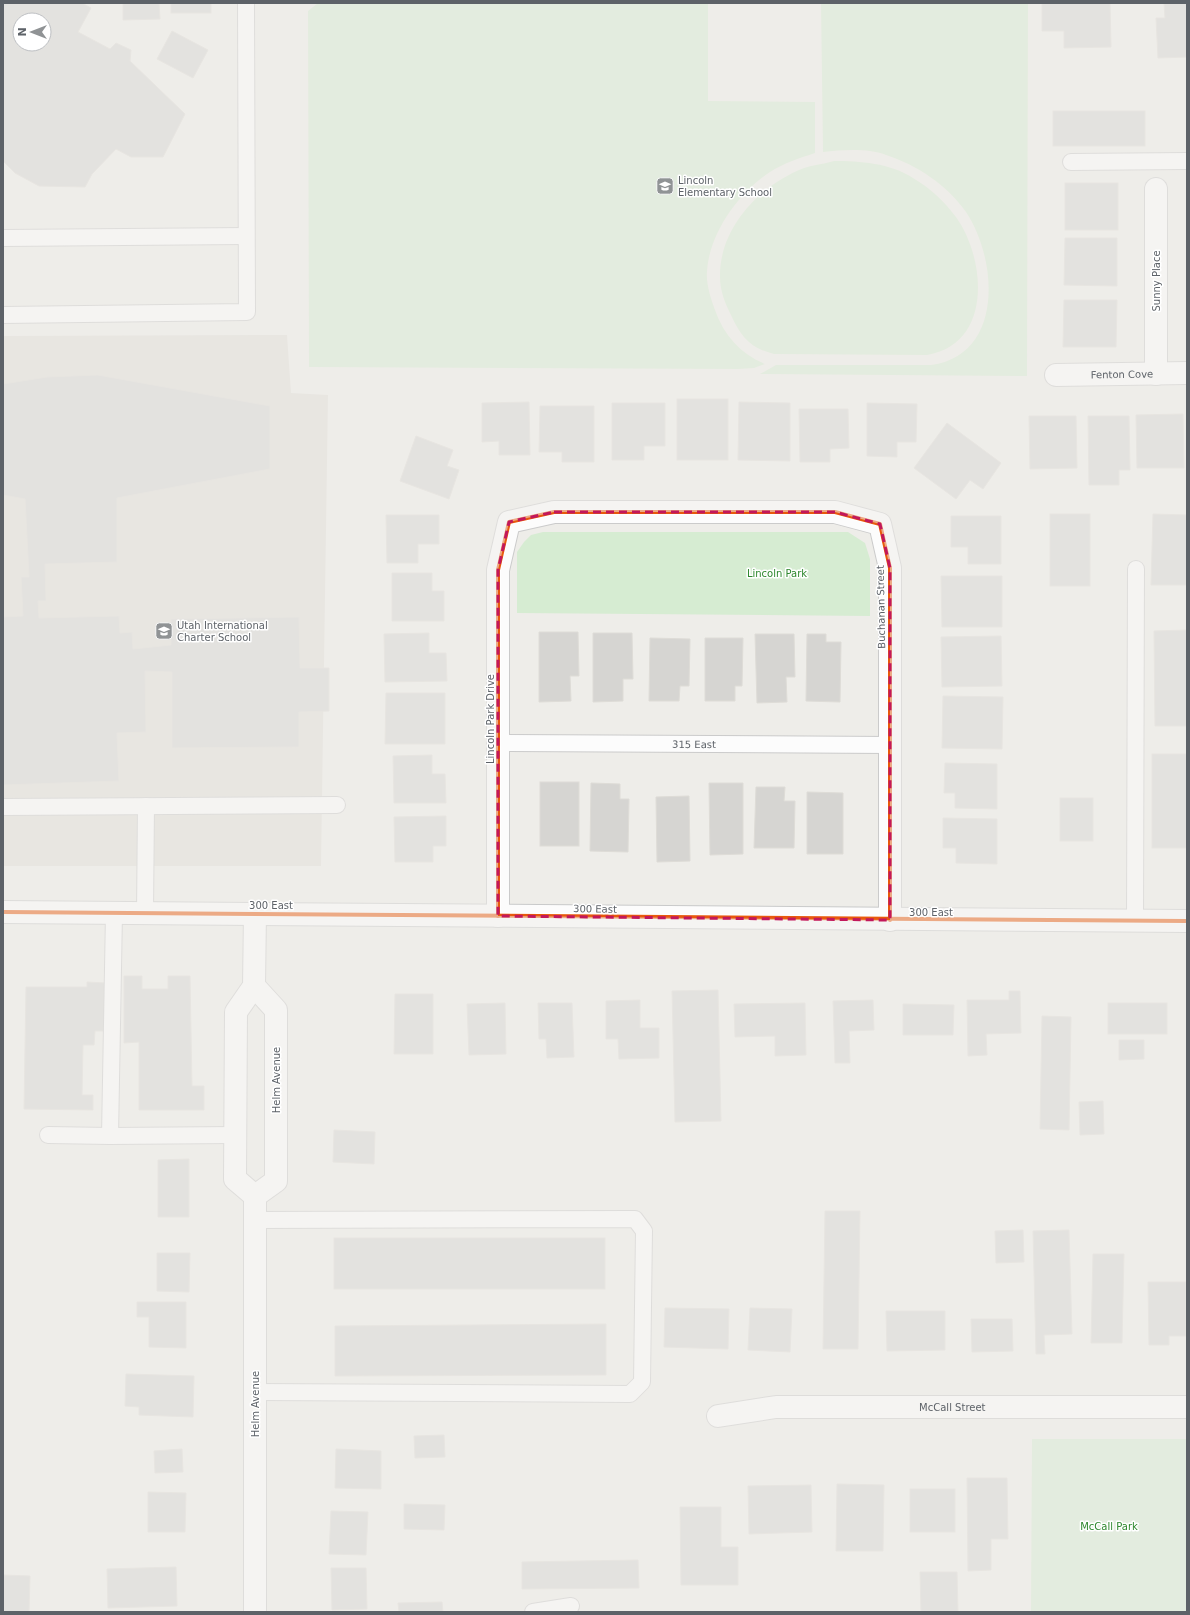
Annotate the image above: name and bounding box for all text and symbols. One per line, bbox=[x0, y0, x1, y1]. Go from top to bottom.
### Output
north arrow bbox=[12, 12, 52, 52]
text: N bbox=[16, 27, 29, 37]
place label: Lincoln Elementary School bbox=[678, 175, 772, 198]
school or university icon: Lincoln Elementary School bbox=[655, 176, 675, 196]
street label: Sunny Place bbox=[1151, 250, 1162, 312]
street label: Fenton Cove bbox=[1091, 368, 1153, 380]
street label: Buchanan Street bbox=[875, 565, 887, 649]
park label: Lincoln Park bbox=[747, 568, 807, 579]
place label: Utah International Charter School bbox=[177, 620, 268, 643]
school or university icon: Utah International Charter School bbox=[154, 621, 174, 641]
street label: Lincoln Park Drive bbox=[485, 674, 496, 764]
street label: 315 East bbox=[672, 738, 716, 750]
street label: 300 East bbox=[249, 900, 293, 911]
street label: 300 East bbox=[573, 903, 617, 915]
street label: 300 East bbox=[909, 907, 953, 918]
street label: Helm Avenue bbox=[271, 1047, 282, 1113]
street label: Helm Avenue bbox=[250, 1371, 261, 1437]
street label: McCall Street bbox=[919, 1402, 986, 1413]
park label: McCall Park bbox=[1080, 1521, 1138, 1532]

